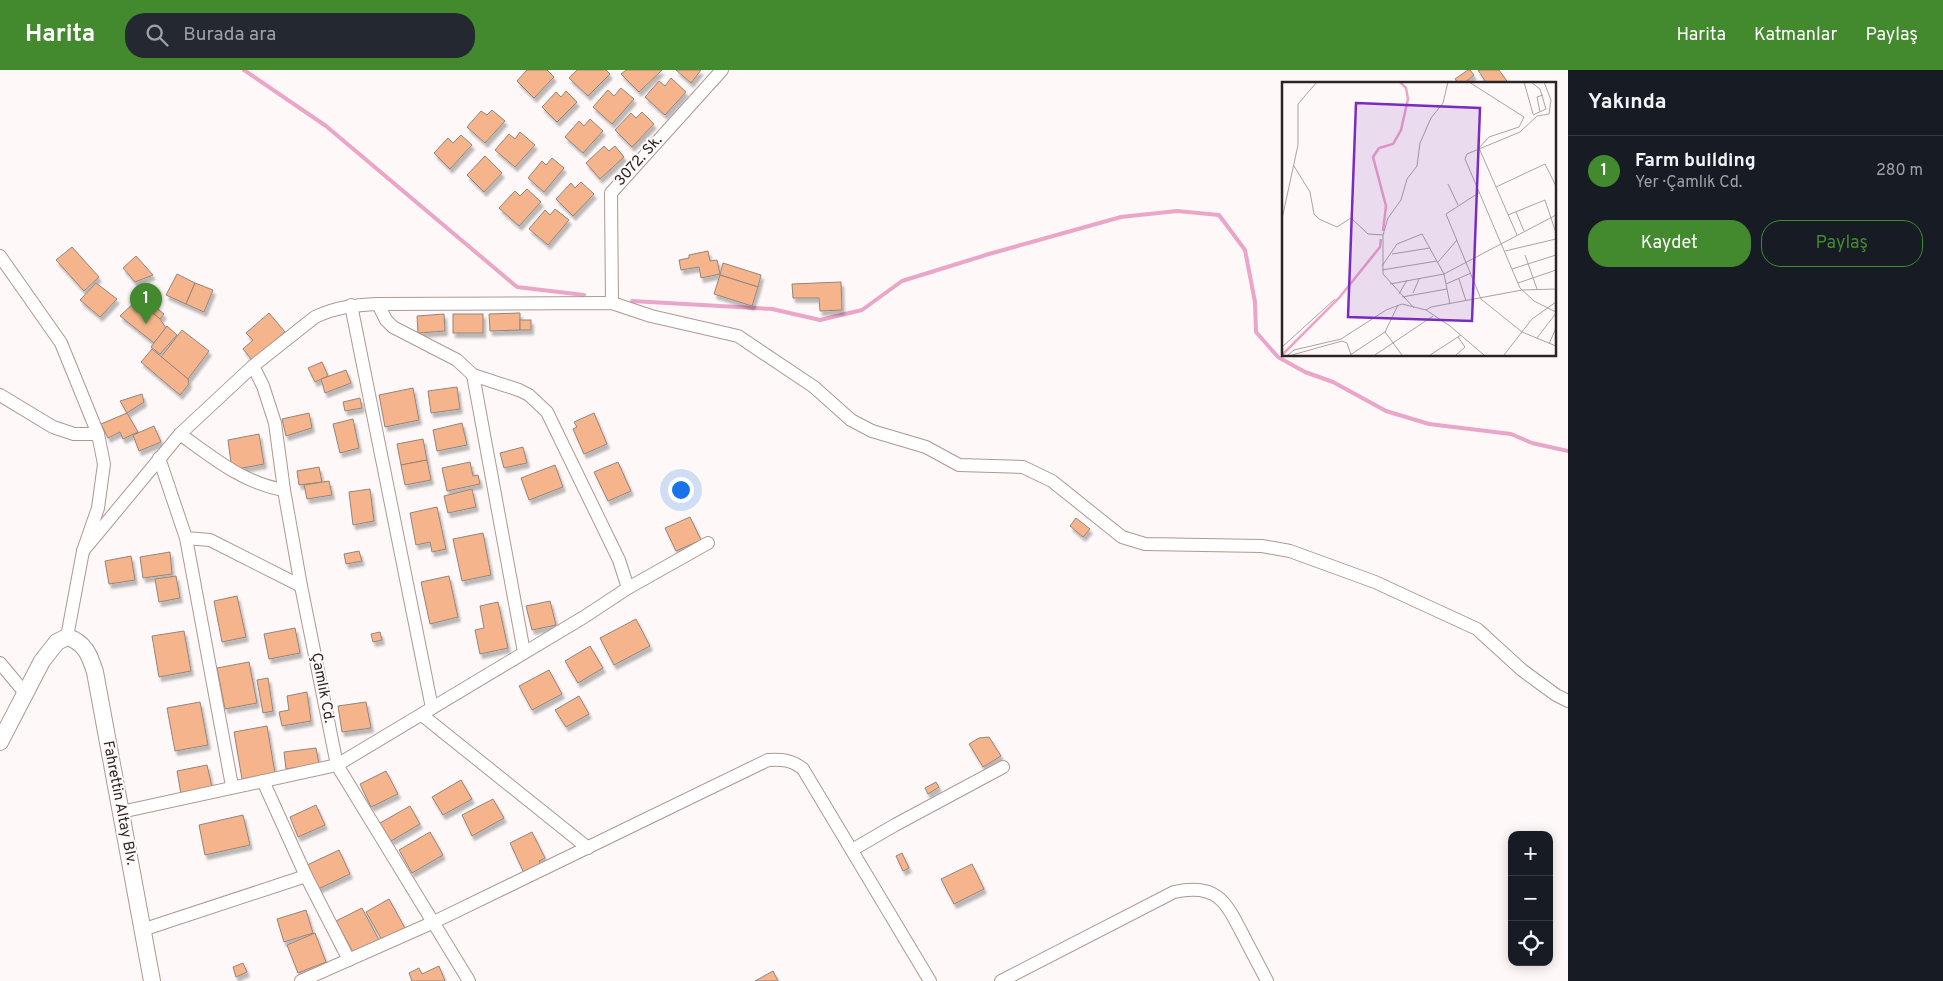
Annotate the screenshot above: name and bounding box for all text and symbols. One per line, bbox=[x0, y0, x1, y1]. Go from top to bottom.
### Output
search box bbox=[125, 13, 475, 58]
text: Harita bbox=[25, 20, 95, 50]
icon: search bbox=[143, 21, 171, 49]
text: Burada ara bbox=[183, 23, 276, 47]
text: Harita bbox=[1677, 24, 1726, 47]
text: Katmanlar bbox=[1754, 24, 1837, 47]
text: Paylaş bbox=[1865, 24, 1918, 47]
inset map bbox=[1282, 82, 1556, 356]
text: Yakında bbox=[1588, 89, 1667, 116]
street label: 3072. Sk. bbox=[611, 132, 667, 190]
text: Farm building bbox=[1635, 149, 1756, 173]
text: 1 bbox=[1601, 161, 1607, 181]
text: 280 m bbox=[1876, 161, 1923, 181]
text: Yer · Çamlık Cd. bbox=[1635, 173, 1742, 193]
button: Kaydet bbox=[1588, 220, 1751, 267]
button: Paylaş bbox=[1761, 220, 1923, 267]
pin: 1 bbox=[130, 283, 162, 324]
your location bbox=[668, 477, 694, 503]
street label: Çamlık Cd. bbox=[306, 651, 338, 725]
street label: Fahrettin Altay Blv. bbox=[98, 739, 140, 867]
map controls bbox=[1508, 831, 1553, 966]
button: + bbox=[1508, 831, 1553, 876]
button: − bbox=[1508, 876, 1553, 921]
button: locate bbox=[1508, 921, 1553, 966]

